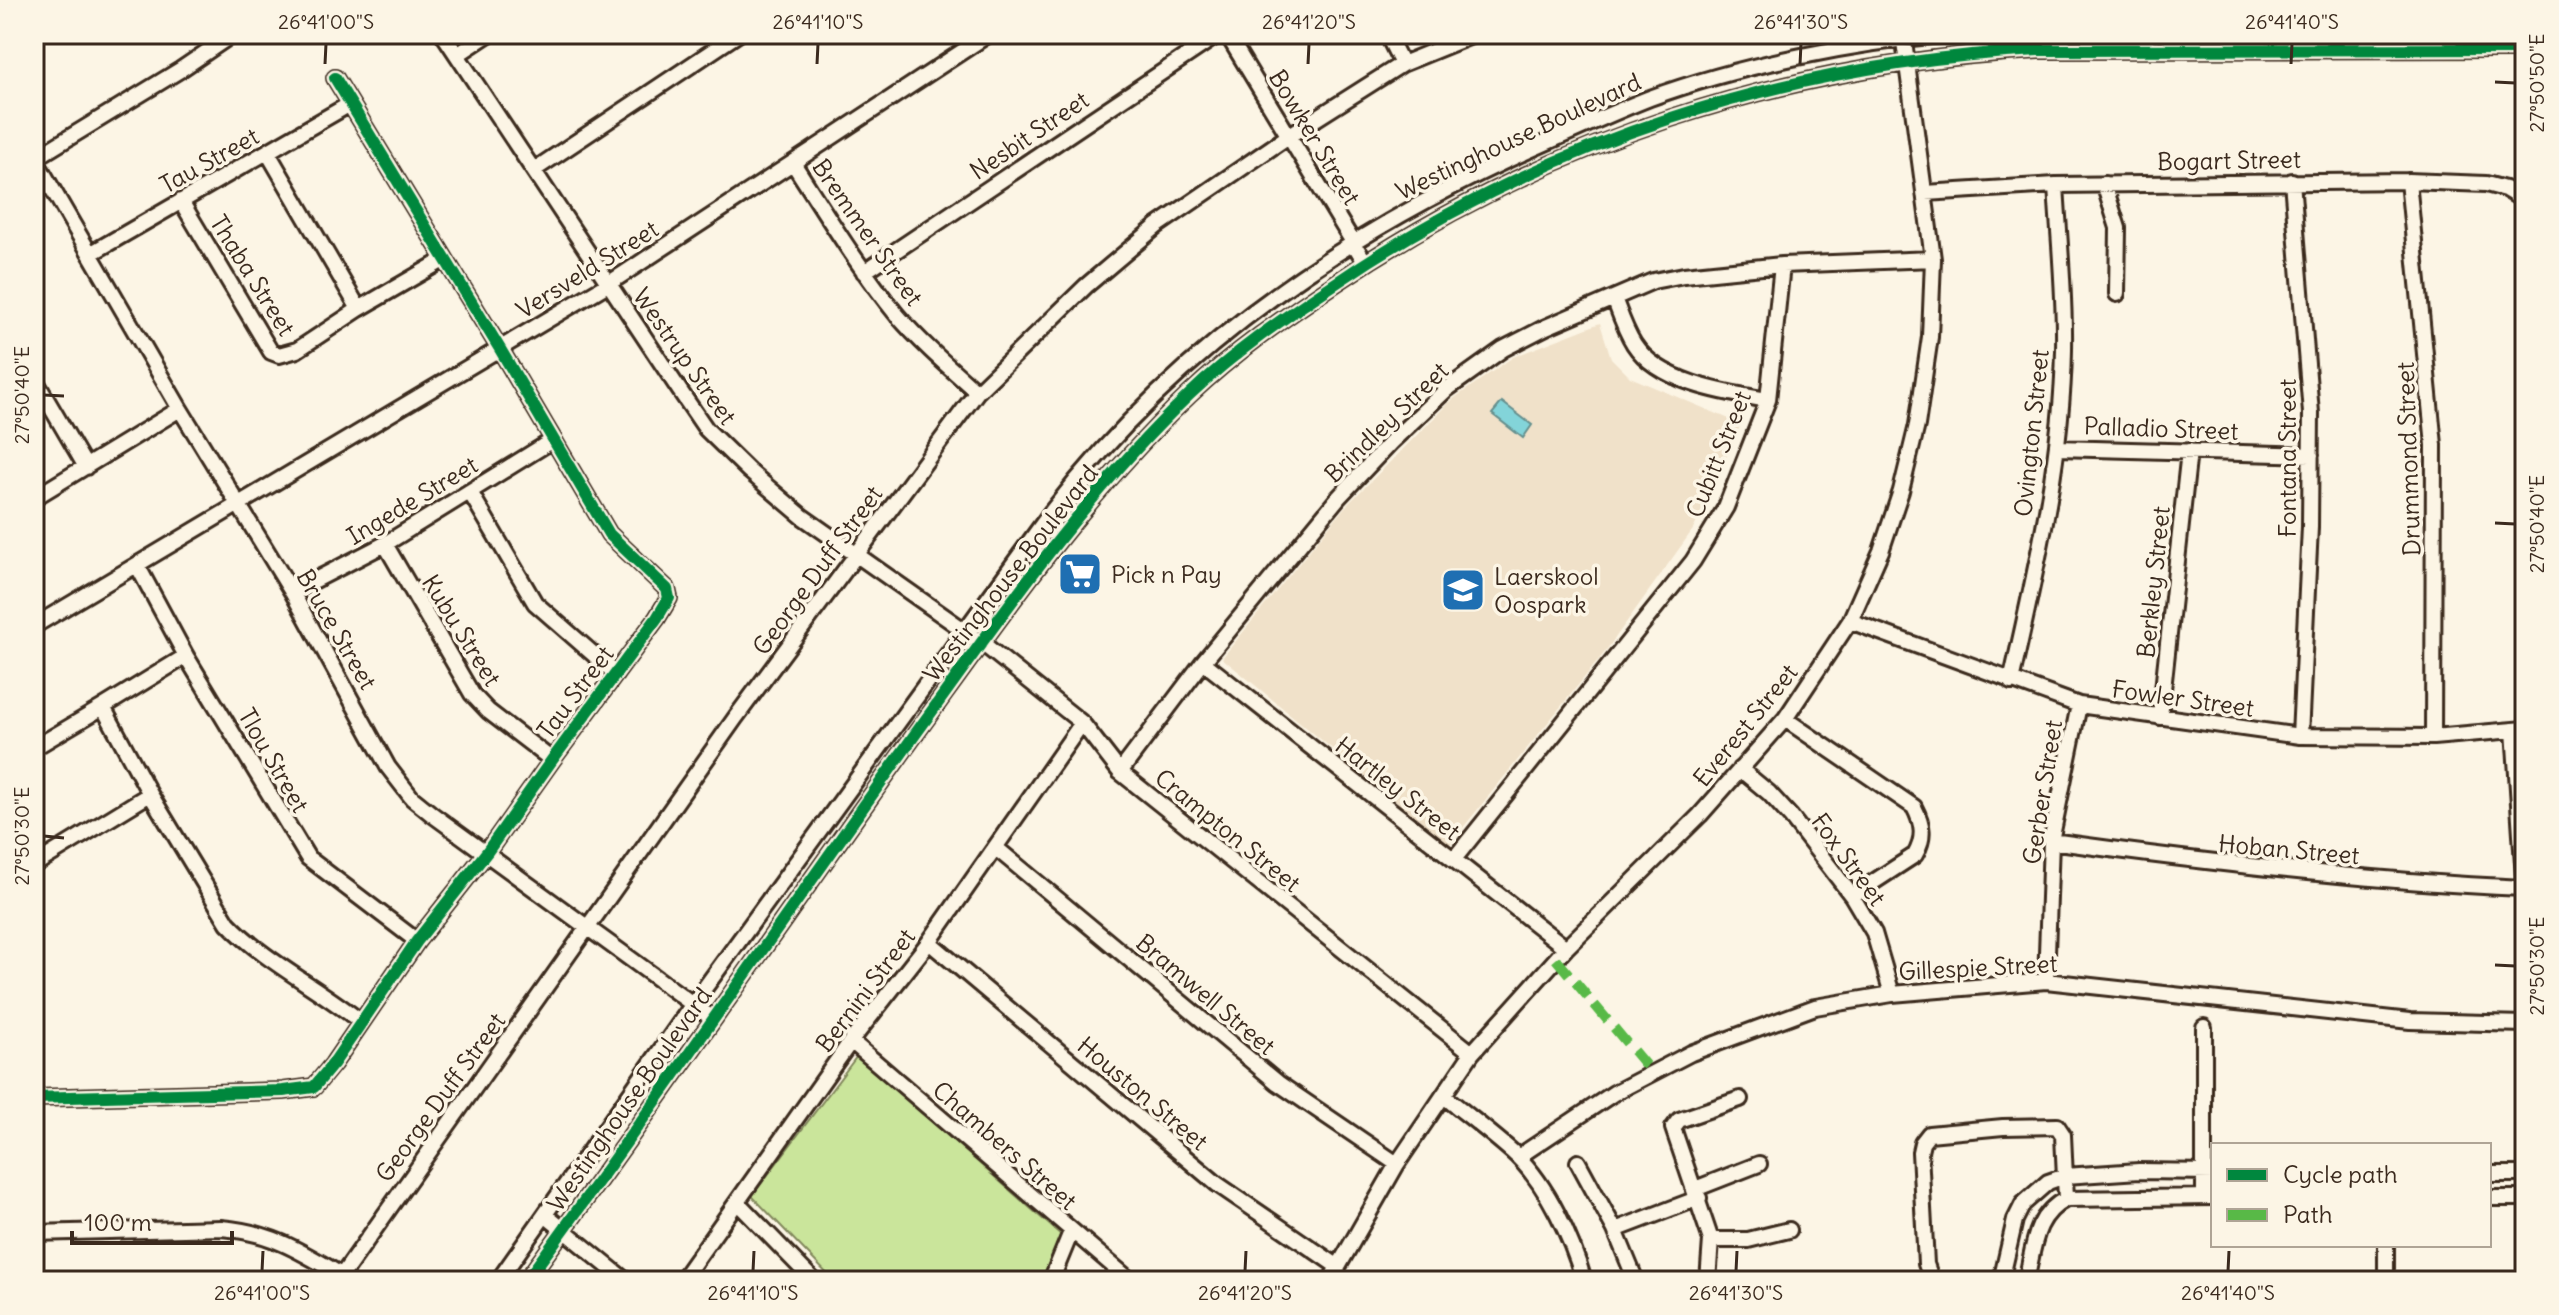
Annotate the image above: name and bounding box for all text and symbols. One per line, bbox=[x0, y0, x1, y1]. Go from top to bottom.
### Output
text: 26°41'00"S bbox=[278, 9, 374, 34]
text: 26°41'10"S bbox=[773, 9, 863, 34]
text: 26°41'20"S bbox=[1262, 9, 1356, 34]
text: 26°41'30"S bbox=[1754, 9, 1848, 34]
text: 26°41'40"S bbox=[2245, 9, 2339, 34]
text: 27°50'50"E bbox=[2524, 33, 2549, 133]
street label: Bowker Street bbox=[1263, 64, 1367, 210]
street label: Westinghouse Boulevard bbox=[1391, 66, 1645, 206]
street label: Nesbit Street bbox=[964, 84, 1094, 186]
street label: Tau Street bbox=[154, 121, 264, 199]
street label: Bogart Street bbox=[2157, 144, 2301, 176]
street label: Bremmer Street bbox=[806, 153, 930, 311]
street label: Thaba Street bbox=[204, 209, 302, 341]
street label: Versveld Street bbox=[511, 213, 663, 325]
street label: Westrup Street bbox=[627, 282, 743, 430]
text: 27°50'40"E bbox=[9, 346, 34, 444]
street label: Ovington Street bbox=[2007, 348, 2055, 518]
street label: Brindley Street bbox=[1318, 355, 1454, 489]
street label: Drummond Street bbox=[2390, 361, 2426, 557]
street label: Fontana Street bbox=[2272, 379, 2302, 537]
street label: Cubitt Street bbox=[1679, 386, 1757, 522]
street label: Palladio Street bbox=[2083, 410, 2239, 446]
street label: Ingede Street bbox=[341, 449, 483, 551]
street label: Westinghouse Boulevard bbox=[916, 459, 1104, 687]
text: 27°50'40"E bbox=[2524, 475, 2549, 573]
street label: George Duff Street bbox=[746, 480, 888, 660]
street label: Berkley Street bbox=[2130, 505, 2176, 659]
supermarket icon: Pick n Pay bbox=[1056, 550, 1104, 598]
place label: Pick n Pay bbox=[1111, 559, 1222, 589]
place label: Laerskool Oospark bbox=[1494, 561, 1599, 619]
street label: Bruce Street bbox=[291, 564, 383, 694]
school or university icon: Laerskool Oospark bbox=[1439, 566, 1487, 614]
street label: Kubu Street bbox=[416, 569, 508, 691]
street label: Tau Street bbox=[530, 640, 620, 744]
street label: Everest Street bbox=[1686, 658, 1804, 792]
street label: Fowler Street bbox=[2110, 673, 2256, 723]
street label: Tlou Street bbox=[232, 703, 316, 817]
street label: Gerber Street bbox=[2016, 718, 2068, 866]
street label: Hartley Street bbox=[1329, 730, 1467, 846]
street label: Crampton Street bbox=[1149, 762, 1307, 898]
text: 27°50'30"E bbox=[9, 786, 34, 886]
street label: Fox Street bbox=[1805, 807, 1893, 911]
street label: Hoban Street bbox=[2217, 828, 2361, 870]
text: 27°50'30"E bbox=[2524, 916, 2549, 1016]
street label: Bernini Street bbox=[809, 922, 921, 1058]
street label: Bramwell Street bbox=[1130, 927, 1282, 1061]
street label: Gillespie Street bbox=[1898, 948, 2058, 986]
street label: Westinghouse Boulevard bbox=[540, 981, 718, 1217]
street label: George Duff Street bbox=[369, 1007, 511, 1187]
street label: Houston Street bbox=[1072, 1030, 1214, 1156]
street label: Chambers Street bbox=[927, 1074, 1083, 1216]
legend bbox=[2211, 1143, 2491, 1247]
text: Cycle path bbox=[2283, 1159, 2398, 1189]
scale bar bbox=[72, 1195, 232, 1245]
text: Path bbox=[2283, 1199, 2333, 1229]
text: 100 m bbox=[84, 1207, 152, 1237]
text: 26°41'00"S bbox=[214, 1280, 310, 1305]
text: 26°41'10"S bbox=[708, 1280, 798, 1305]
text: 26°41'20"S bbox=[1198, 1280, 1292, 1305]
text: 26°41'30"S bbox=[1689, 1280, 1783, 1305]
text: 26°41'40"S bbox=[2181, 1280, 2275, 1305]

